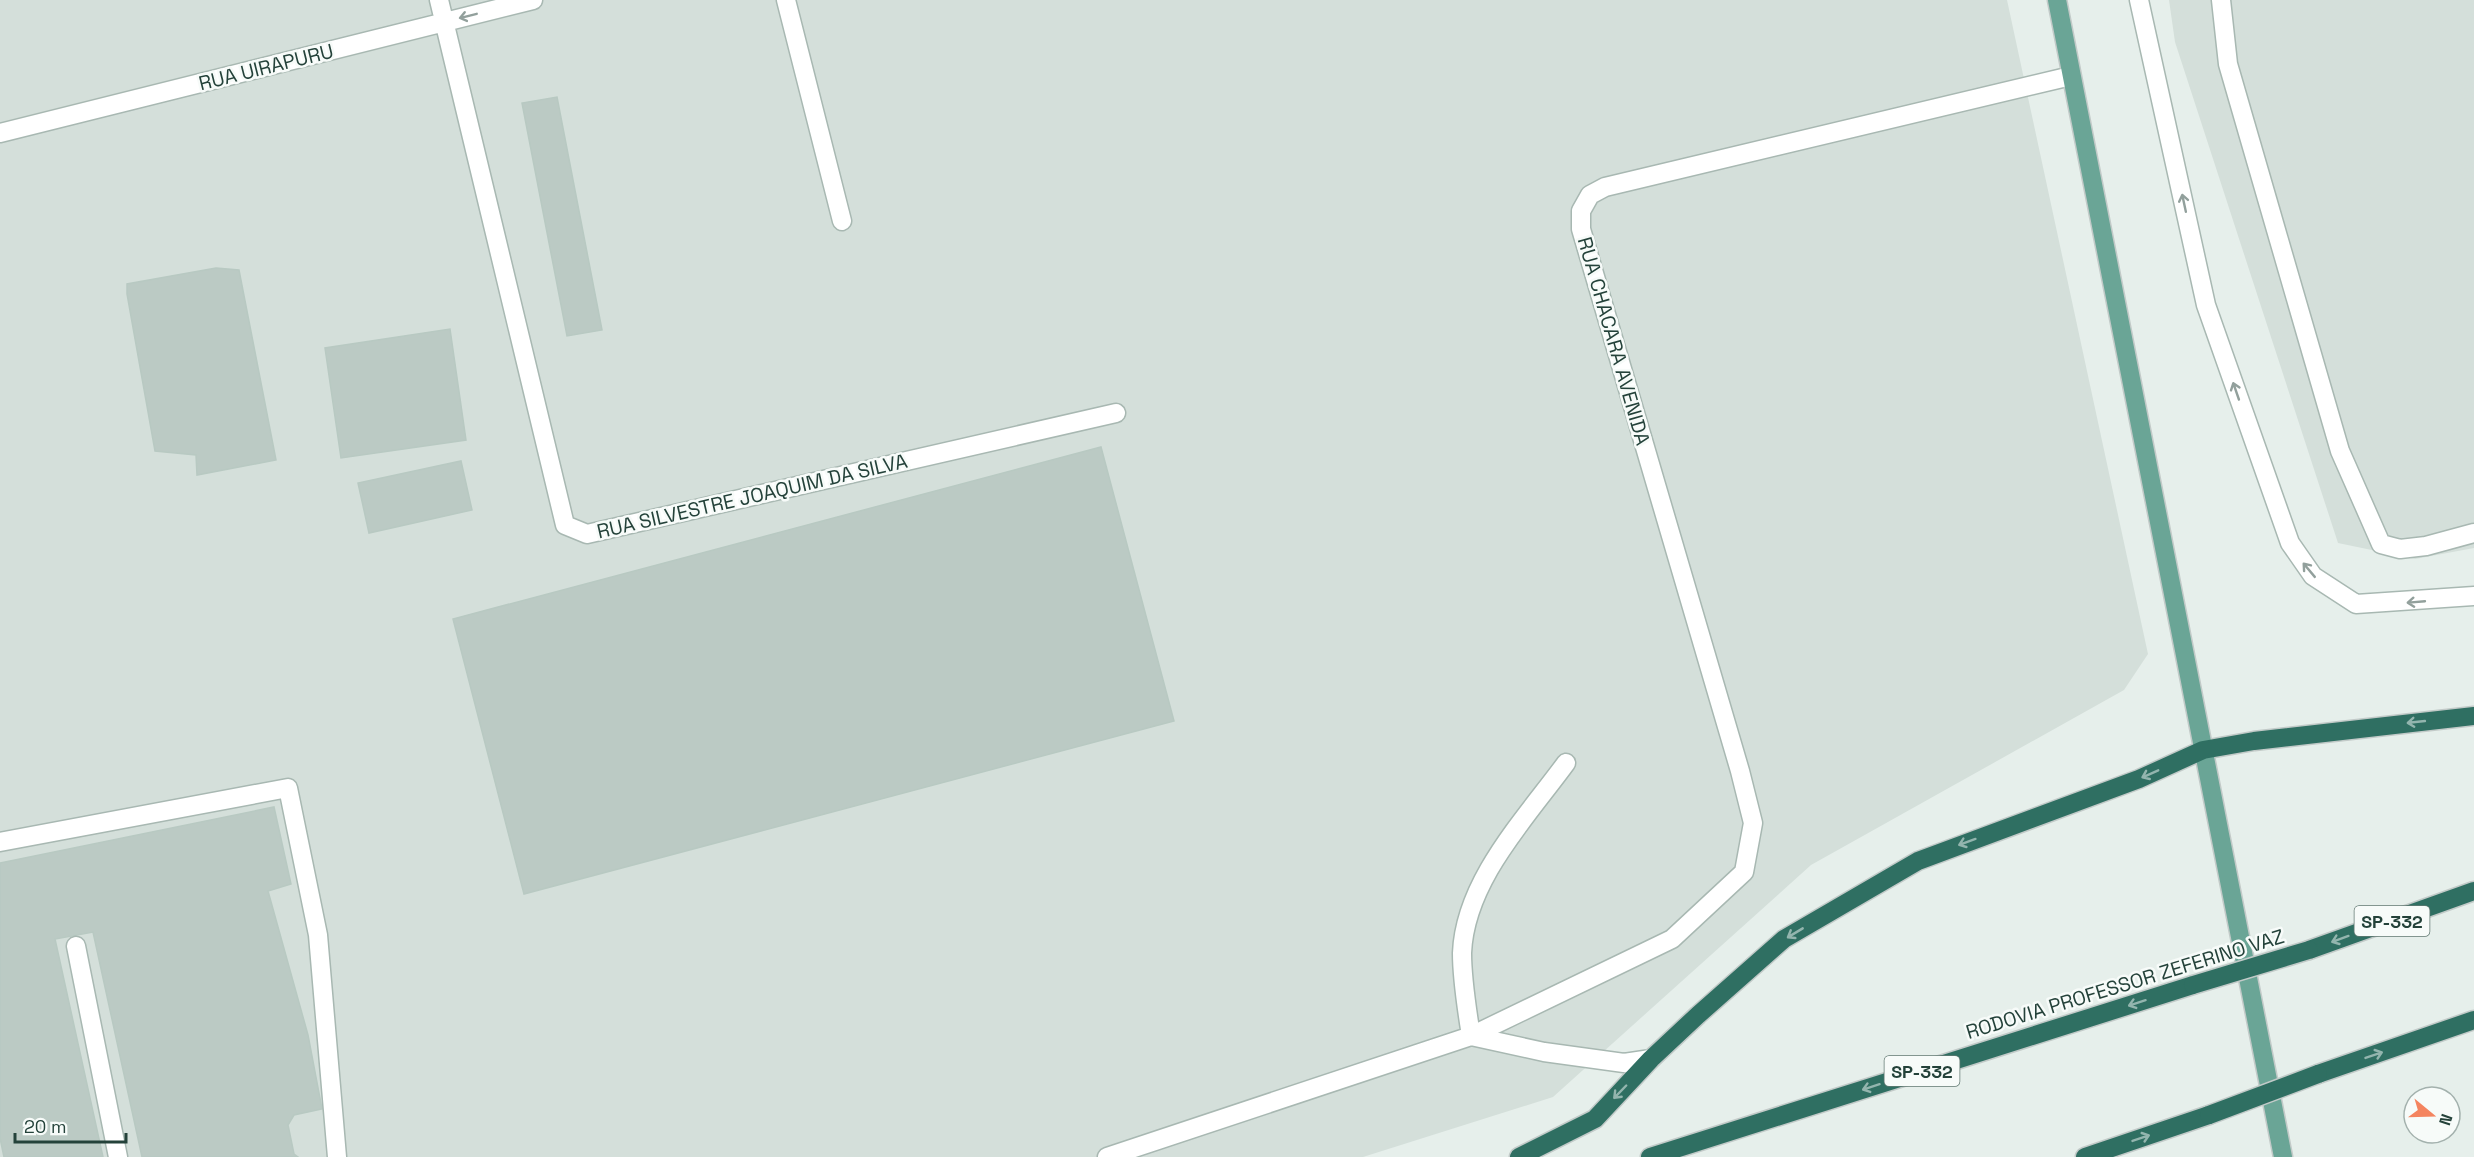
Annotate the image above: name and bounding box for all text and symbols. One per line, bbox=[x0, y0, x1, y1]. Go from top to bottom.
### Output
one-way arrow bbox=[458, 11, 477, 23]
street label: RUA UIRAPURU bbox=[196, 38, 336, 96]
one-way arrow bbox=[2177, 194, 2189, 213]
street label: RUA CHACARA AVENIDA bbox=[1572, 234, 1656, 449]
one-way arrow bbox=[2230, 382, 2241, 401]
street label: RUA SILVESTRE JOAQUIM DA SILVA bbox=[594, 447, 910, 544]
one-way arrow bbox=[2303, 562, 2316, 578]
one-way arrow bbox=[2406, 597, 2426, 608]
one-way arrow bbox=[2406, 717, 2426, 728]
one-way arrow bbox=[2141, 769, 2159, 780]
one-way arrow bbox=[1958, 838, 1977, 849]
road number: SP-332 bbox=[2354, 906, 2430, 936]
street label: RODOVIA PROFESSOR ZEFERINO VAZ bbox=[1963, 923, 2287, 1045]
one-way arrow bbox=[1787, 927, 1804, 939]
one-way arrow bbox=[2331, 935, 2350, 946]
one-way arrow bbox=[2128, 998, 2147, 1009]
one-way arrow bbox=[2364, 1048, 2383, 1059]
road number: SP-332 bbox=[1884, 1056, 1960, 1086]
one-way arrow bbox=[1862, 1082, 1881, 1093]
one-way arrow bbox=[1613, 1084, 1627, 1099]
north arrow bbox=[2402, 1085, 2462, 1145]
scale bar bbox=[15, 1106, 126, 1144]
text: N bbox=[2434, 1111, 2457, 1128]
text: 20 m bbox=[24, 1115, 67, 1138]
one-way arrow bbox=[2131, 1132, 2150, 1143]

